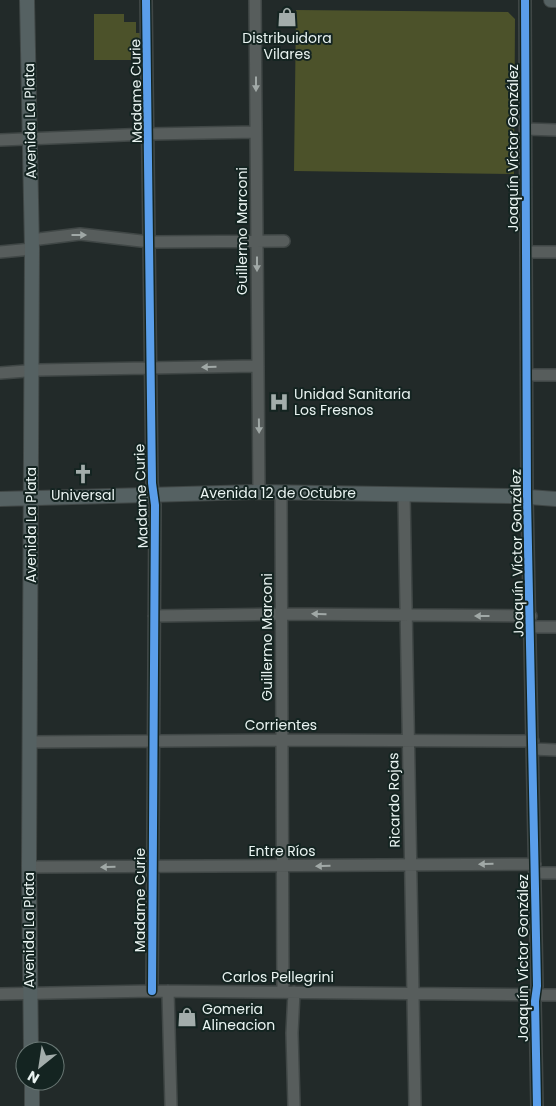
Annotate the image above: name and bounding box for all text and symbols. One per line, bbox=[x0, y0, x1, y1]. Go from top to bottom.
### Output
shop icon: Distribuidora Vilares bbox=[276, 6, 298, 28]
place label: Distribuidora Vilares bbox=[242, 28, 332, 64]
street label: Madame Curie bbox=[125, 38, 147, 143]
street label: Avenida La Plata bbox=[19, 63, 41, 179]
street label: Joaquín Víctor González bbox=[503, 64, 523, 232]
one-way arrow bbox=[252, 76, 260, 92]
street label: Guillermo Marconi bbox=[232, 167, 252, 295]
one-way arrow bbox=[72, 231, 88, 239]
one-way arrow bbox=[253, 256, 261, 272]
one-way arrow bbox=[201, 363, 217, 371]
place label: Unidad Sanitaria Los Fresnos bbox=[294, 384, 411, 420]
hospital icon: Unidad Sanitaria Los Fresnos bbox=[268, 391, 290, 413]
one-way arrow bbox=[255, 418, 263, 434]
street label: Madame Curie bbox=[129, 443, 153, 549]
church icon: Universal bbox=[72, 463, 94, 485]
street label: Avenida La Plata bbox=[21, 467, 41, 583]
street label: Joaquín Víctor González bbox=[506, 469, 528, 637]
street label: Avenida 12 de Octubre bbox=[200, 483, 356, 503]
place label: Universal bbox=[51, 485, 115, 505]
street label: Guillermo Marconi bbox=[257, 573, 277, 701]
one-way arrow bbox=[311, 610, 327, 618]
one-way arrow bbox=[474, 612, 490, 620]
street label: Corrientes bbox=[245, 715, 317, 735]
street label: Ricardo Rojas bbox=[383, 752, 405, 848]
street label: Entre Ríos bbox=[248, 841, 316, 861]
street label: Madame Curie bbox=[130, 847, 150, 952]
one-way arrow bbox=[478, 860, 494, 868]
one-way arrow bbox=[315, 862, 331, 870]
one-way arrow bbox=[100, 863, 116, 871]
street label: Avenida La Plata bbox=[19, 872, 39, 988]
street label: Joaquín Víctor González bbox=[513, 874, 533, 1042]
street label: Carlos Pellegrini bbox=[222, 967, 334, 987]
place label: Gomeria Alineacion bbox=[202, 999, 275, 1035]
shop icon: Gomeria Alineacion bbox=[176, 1006, 198, 1028]
north arrow bbox=[15, 1041, 65, 1091]
text: N bbox=[24, 1066, 43, 1089]

